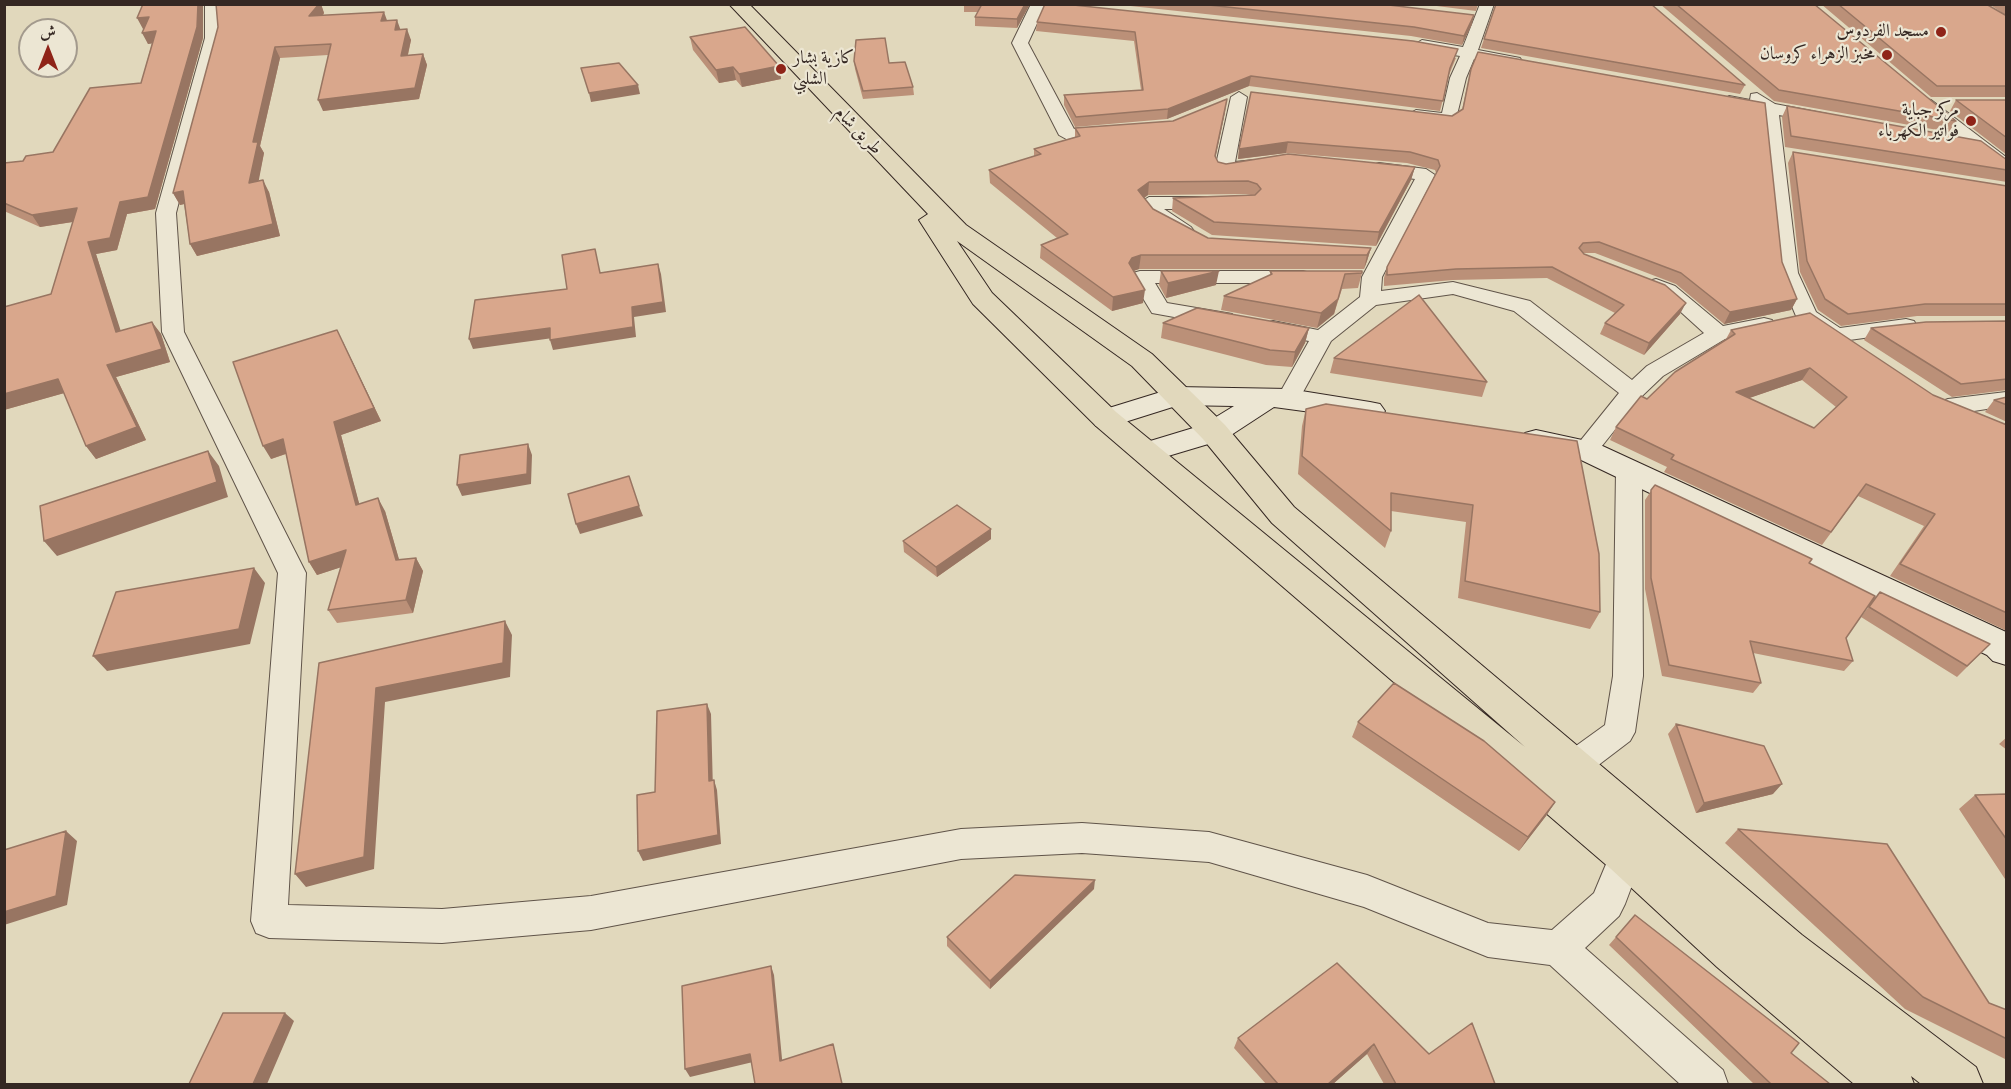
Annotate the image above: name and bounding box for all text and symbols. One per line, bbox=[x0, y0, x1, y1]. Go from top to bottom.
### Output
north arrow bbox=[18, 18, 78, 78]
place label: مسجد الفردوس bbox=[1837, 21, 1929, 43]
text: ش bbox=[40, 22, 56, 41]
marker: مسجد الفردوس bbox=[1934, 25, 1948, 39]
place label: مخبز الزهراء كروسان bbox=[1760, 44, 1875, 66]
place label: كازية بشار الشلبي bbox=[793, 48, 855, 90]
marker: مخبز الزهراء كروسان bbox=[1880, 48, 1894, 62]
marker: كازية بشار الشلبي bbox=[774, 62, 788, 76]
place label: مركز جباية فواتير الكهرباء bbox=[1878, 100, 1959, 142]
street label: طريق شام bbox=[830, 102, 886, 160]
marker: مركز جباية فواتير الكهرباء bbox=[1964, 114, 1978, 128]

